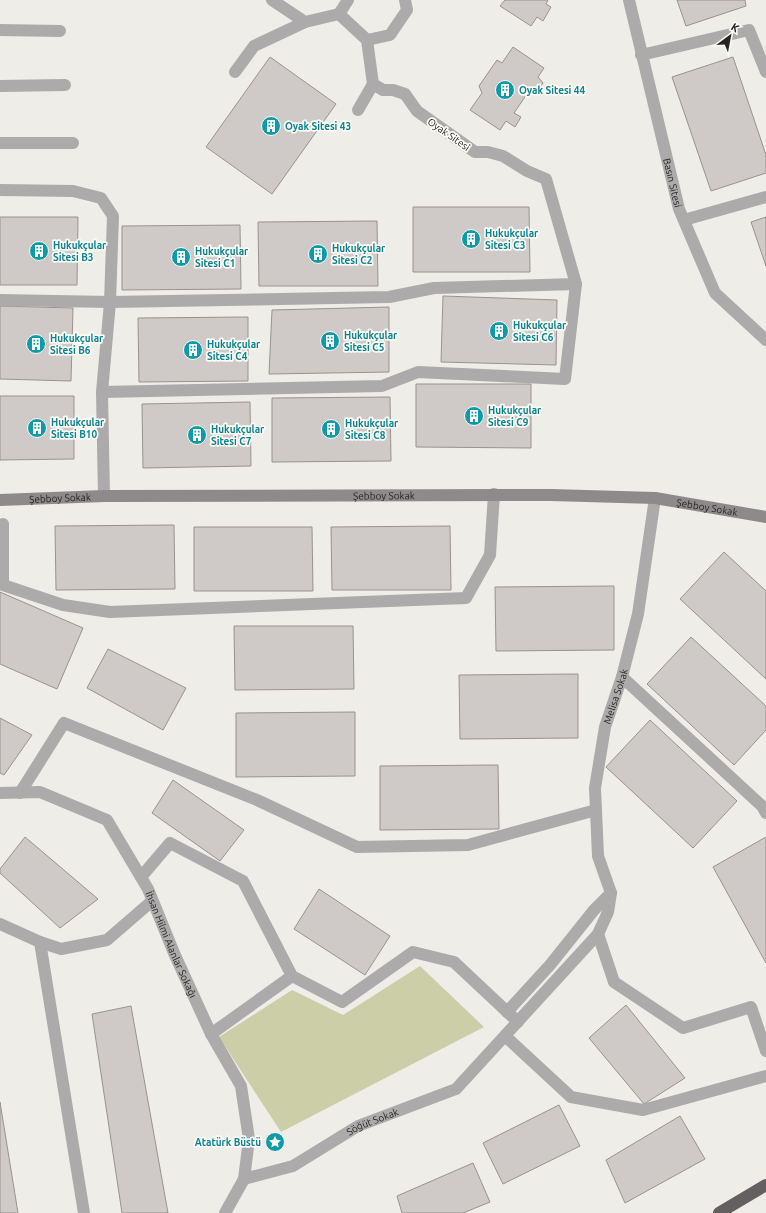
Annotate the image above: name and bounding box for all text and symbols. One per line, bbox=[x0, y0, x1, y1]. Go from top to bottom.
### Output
north arrow bbox=[710, 16, 750, 56]
text: K bbox=[729, 20, 742, 35]
building icon: Oyak Sitesi 44 bbox=[494, 79, 516, 101]
place label: Oyak Sitesi 44 bbox=[519, 85, 585, 96]
building icon: Oyak Sitesi 43 bbox=[260, 115, 282, 137]
street label: Oyak Sitesi bbox=[426, 116, 472, 153]
place label: Oyak Sitesi 43 bbox=[285, 121, 351, 132]
street label: Basın Sitesi bbox=[661, 157, 683, 209]
building icon: Hukukçular Sitesi C3 bbox=[460, 228, 482, 250]
place label: Hukukçular Sitesi C3 bbox=[485, 228, 539, 251]
building icon: Hukukçular Sitesi B3 bbox=[28, 240, 50, 262]
place label: Hukukçular Sitesi B3 bbox=[53, 240, 107, 263]
building icon: Hukukçular Sitesi C2 bbox=[307, 243, 329, 265]
place label: Hukukçular Sitesi C2 bbox=[332, 243, 386, 266]
building icon: Hukukçular Sitesi C1 bbox=[170, 246, 192, 268]
place label: Hukukçular Sitesi C1 bbox=[195, 246, 249, 269]
building icon: Hukukçular Sitesi C6 bbox=[488, 320, 510, 342]
place label: Hukukçular Sitesi C6 bbox=[513, 320, 567, 343]
building icon: Hukukçular Sitesi C5 bbox=[319, 330, 341, 352]
place label: Hukukçular Sitesi C5 bbox=[344, 330, 398, 353]
building icon: Hukukçular Sitesi B6 bbox=[25, 333, 47, 355]
place label: Hukukçular Sitesi B6 bbox=[50, 333, 104, 356]
building icon: Hukukçular Sitesi C4 bbox=[182, 339, 204, 361]
place label: Hukukçular Sitesi C4 bbox=[207, 339, 261, 362]
building icon: Hukukçular Sitesi C9 bbox=[463, 405, 485, 427]
place label: Hukukçular Sitesi C9 bbox=[488, 405, 542, 428]
building icon: Hukukçular Sitesi B10 bbox=[26, 417, 48, 439]
place label: Hukukçular Sitesi B10 bbox=[51, 417, 105, 440]
building icon: Hukukçular Sitesi C8 bbox=[320, 418, 342, 440]
place label: Hukukçular Sitesi C8 bbox=[345, 418, 399, 441]
building icon: Hukukçular Sitesi C7 bbox=[186, 424, 208, 446]
place label: Hukukçular Sitesi C7 bbox=[211, 424, 265, 447]
street label: Şebboy Sokak bbox=[353, 490, 415, 501]
street label: Şebboy Sokak bbox=[29, 492, 91, 505]
street label: Şebboy Sokak bbox=[676, 497, 738, 518]
street label: Melisa Sokak bbox=[601, 668, 630, 725]
street label: İhsan Hilmi Alanlar Sokağı bbox=[144, 890, 199, 999]
street label: Söğüt Sokak bbox=[345, 1106, 400, 1138]
place icon: Atatürk Büstü bbox=[264, 1131, 286, 1153]
place label: Atatürk Büstü bbox=[195, 1137, 261, 1148]

